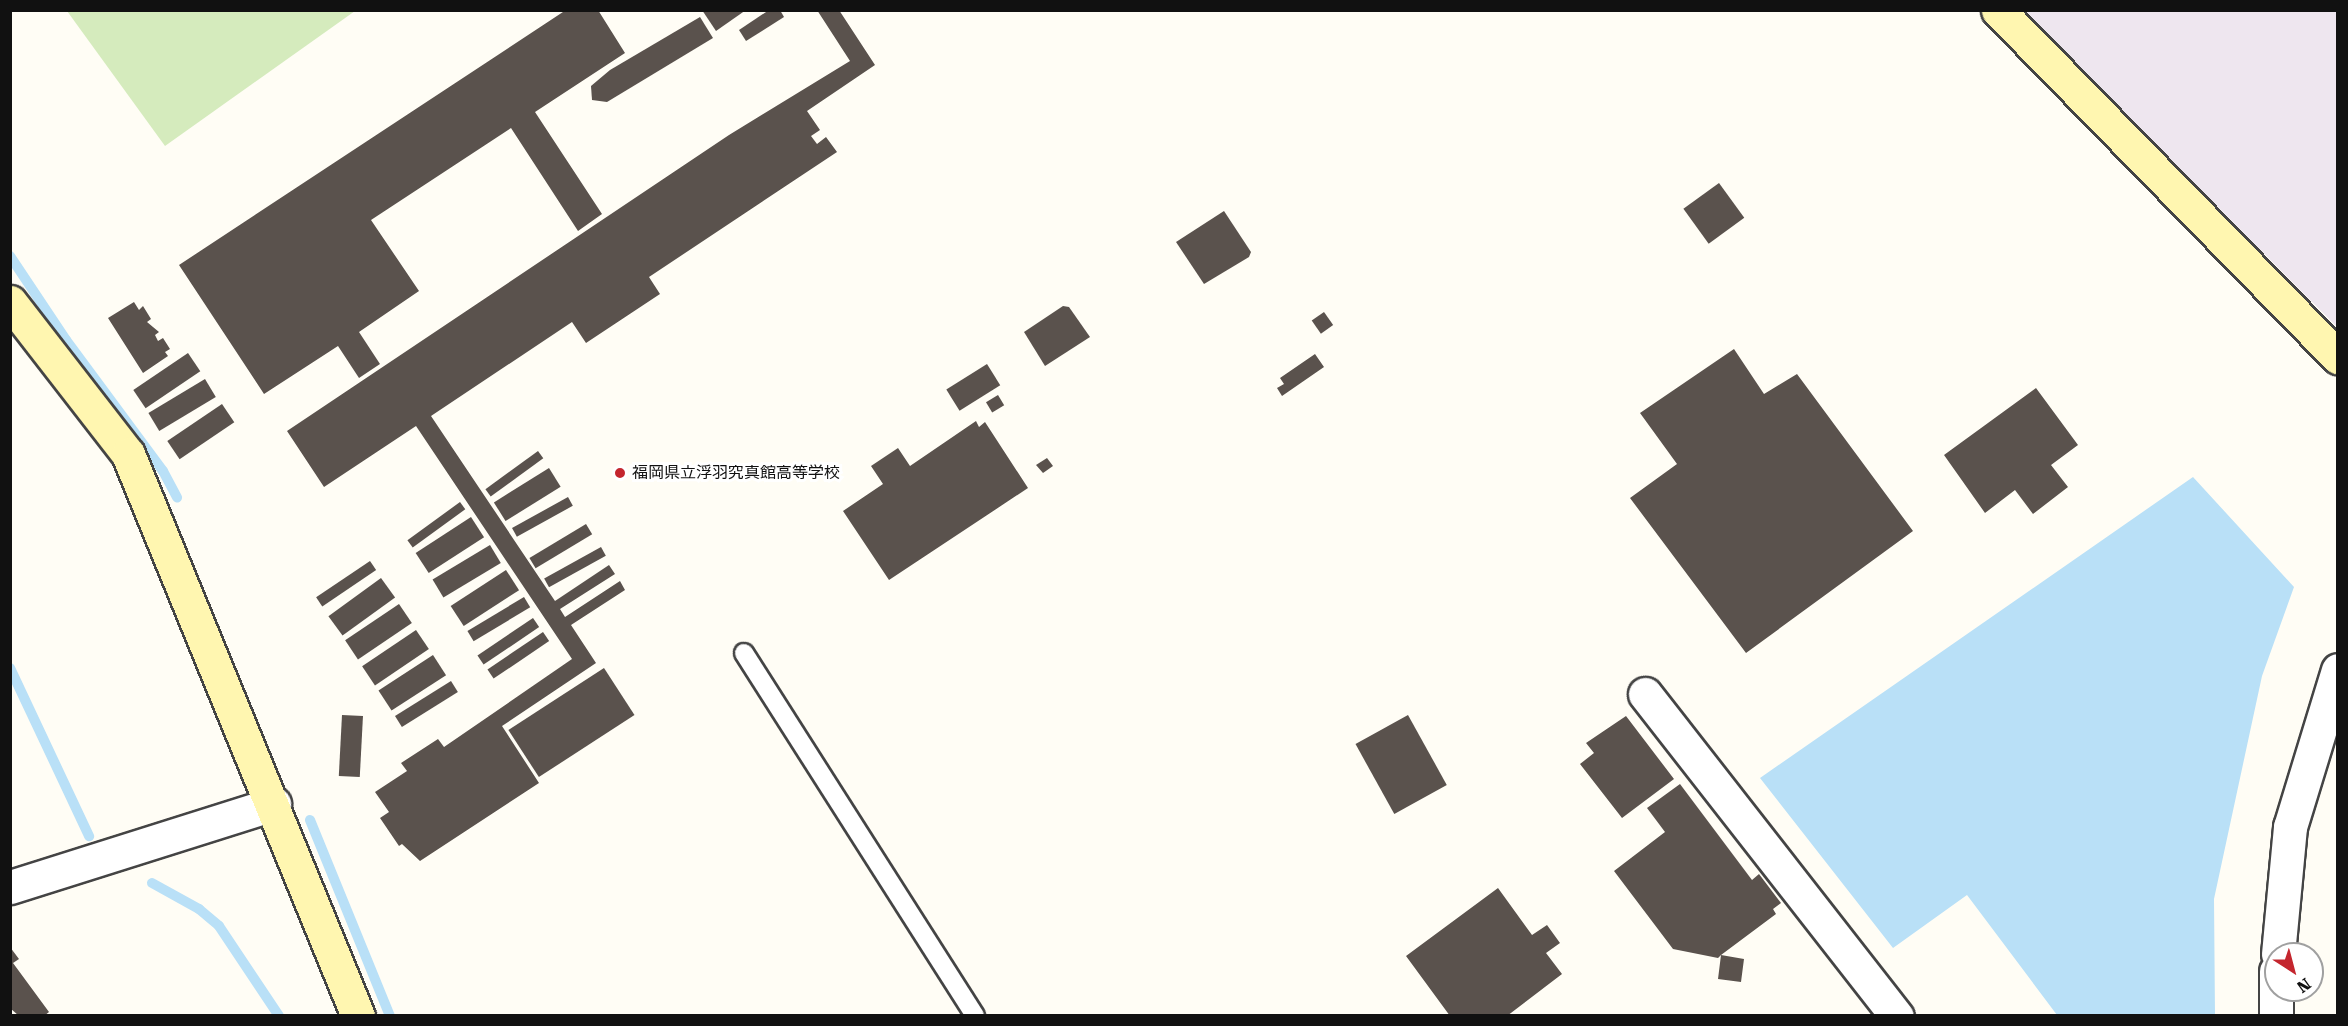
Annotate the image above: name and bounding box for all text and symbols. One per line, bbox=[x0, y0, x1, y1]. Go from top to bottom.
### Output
place label: 福岡県立浮羽究真館高等学校 bbox=[632, 463, 840, 483]
marker: 福岡県立浮羽究真館高等学校 bbox=[613, 466, 627, 480]
north arrow bbox=[2264, 942, 2324, 1002]
text: N bbox=[2293, 974, 2314, 997]

